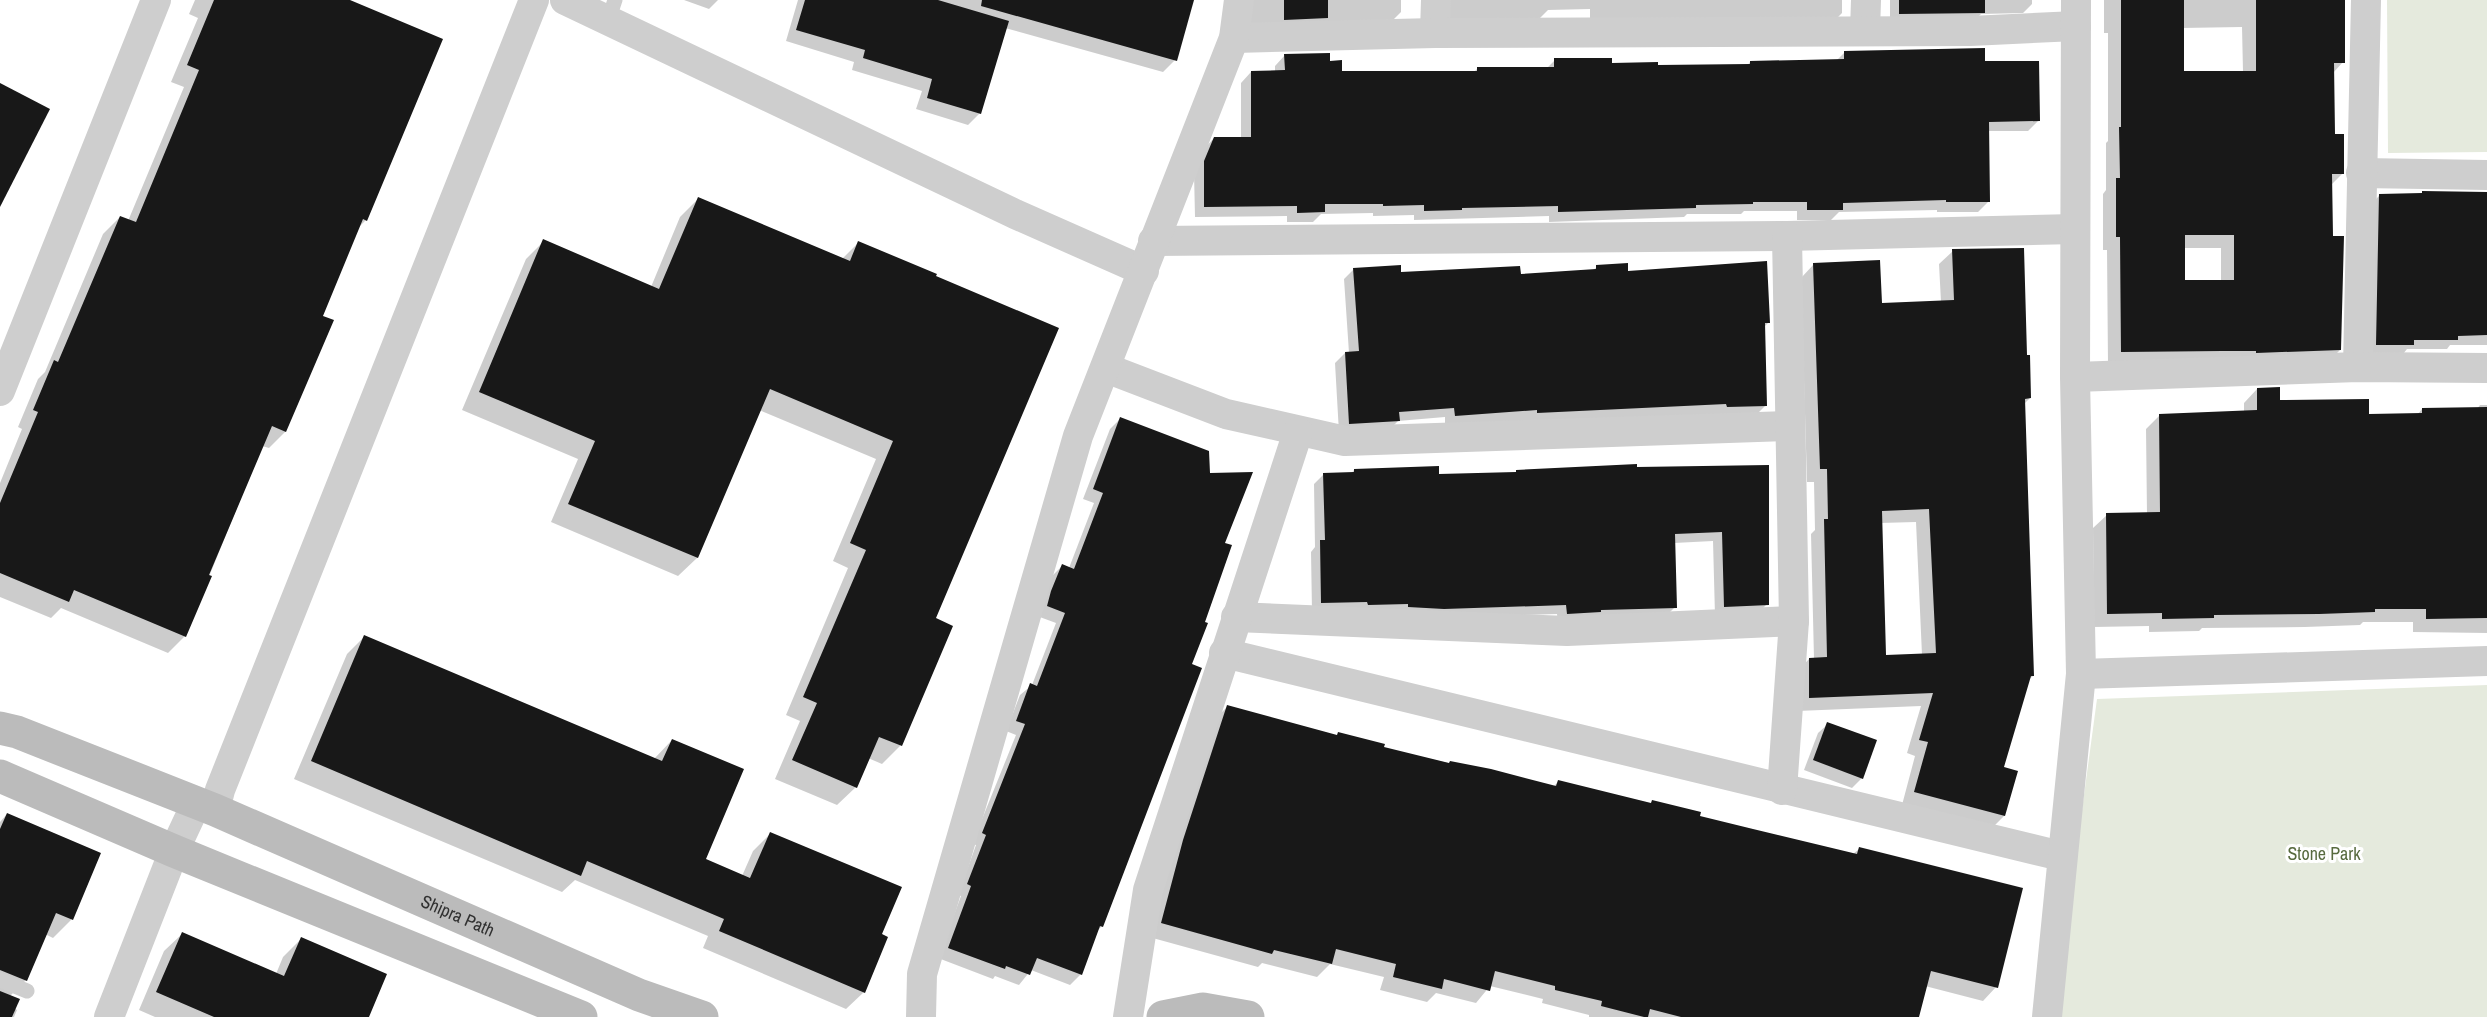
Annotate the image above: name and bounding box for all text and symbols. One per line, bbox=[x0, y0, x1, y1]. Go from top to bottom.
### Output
park label: Stone Park bbox=[2287, 841, 2361, 866]
street label: Shipra Path bbox=[417, 888, 499, 942]

